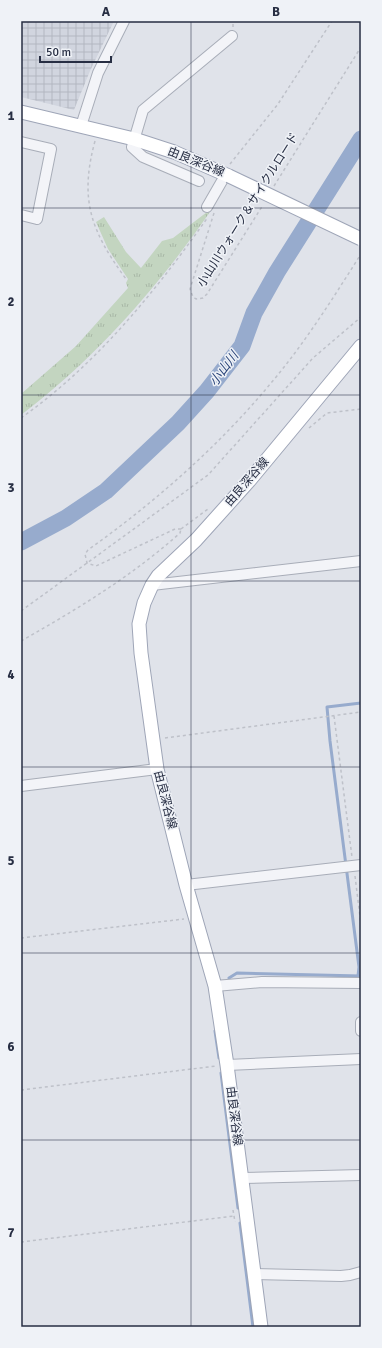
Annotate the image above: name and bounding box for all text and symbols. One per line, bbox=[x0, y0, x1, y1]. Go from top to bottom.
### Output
text: A bbox=[102, 4, 111, 20]
text: B bbox=[272, 4, 280, 20]
scale bar bbox=[40, 38, 111, 64]
text: 50 m bbox=[46, 45, 71, 60]
text: 1 bbox=[7, 108, 15, 124]
street label: 小山川ウォーク＆サイクルロード bbox=[194, 130, 302, 290]
street label: 由良深谷線 bbox=[165, 144, 227, 180]
text: 2 bbox=[7, 294, 15, 310]
water label: 小山川 bbox=[206, 347, 243, 389]
street label: 由良深谷線 bbox=[222, 454, 272, 510]
text: 3 bbox=[7, 480, 15, 496]
text: 4 bbox=[7, 667, 15, 683]
street label: 由良深谷線 bbox=[150, 769, 180, 831]
text: 5 bbox=[7, 853, 15, 869]
text: 6 bbox=[7, 1039, 15, 1055]
street label: 由良深谷線 bbox=[223, 1085, 245, 1147]
text: 7 bbox=[7, 1225, 15, 1241]

